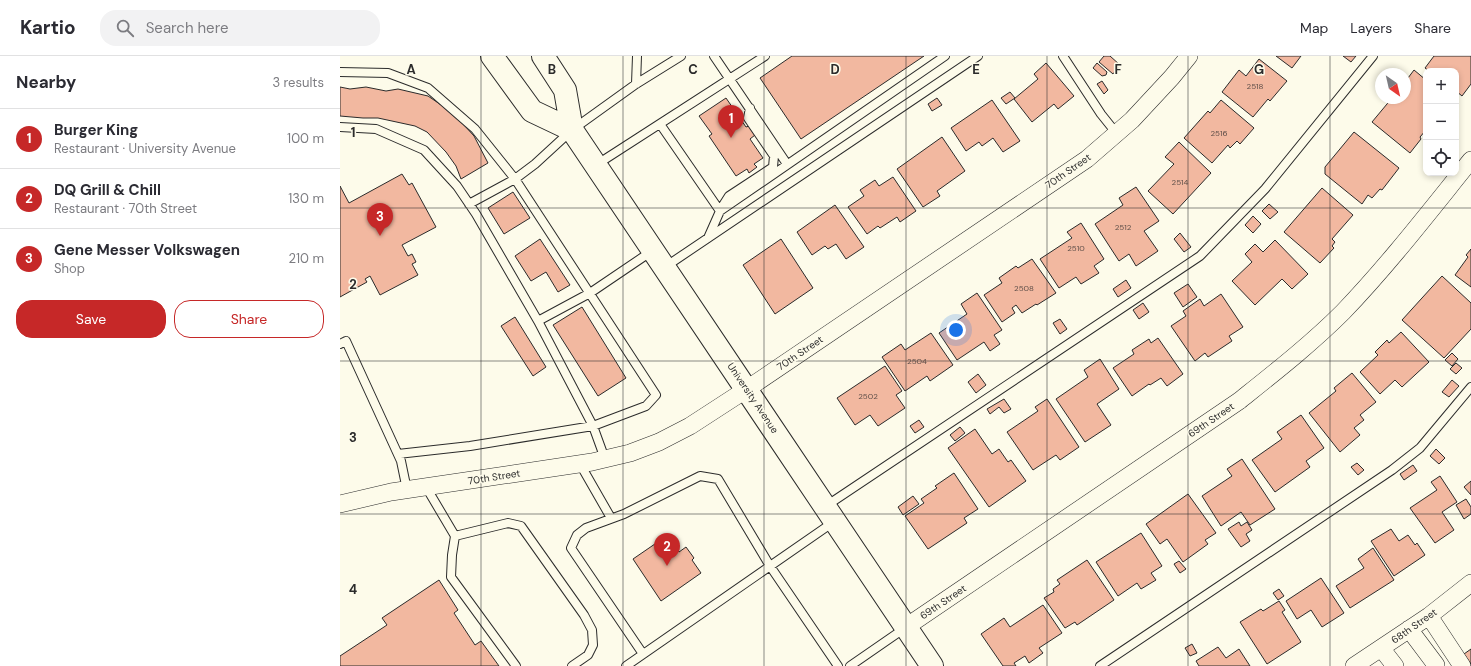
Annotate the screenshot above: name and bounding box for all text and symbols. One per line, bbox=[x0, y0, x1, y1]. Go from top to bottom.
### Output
search box bbox=[100, 10, 380, 46]
text: Kartio bbox=[20, 15, 76, 40]
icon: search bbox=[114, 17, 136, 39]
text: Search here bbox=[146, 18, 228, 38]
text: Map bbox=[1300, 19, 1328, 37]
text: Layers bbox=[1350, 19, 1392, 37]
text: Share bbox=[1414, 19, 1451, 37]
text: A bbox=[406, 61, 416, 78]
text: B bbox=[548, 61, 556, 78]
text: C bbox=[688, 61, 698, 78]
text: D bbox=[830, 61, 840, 78]
text: E bbox=[972, 61, 980, 78]
text: F bbox=[1114, 61, 1122, 78]
text: G bbox=[1254, 61, 1264, 78]
north arrow bbox=[1375, 68, 1411, 104]
map controls bbox=[1423, 68, 1459, 176]
button: + bbox=[1423, 68, 1459, 104]
text: Nearby bbox=[16, 71, 76, 93]
text: 3 results bbox=[272, 74, 324, 91]
house number: 2518 bbox=[1247, 81, 1264, 91]
button: − bbox=[1423, 104, 1459, 140]
pin: 1 bbox=[718, 105, 744, 138]
text: Burger King bbox=[54, 120, 138, 140]
text: 1 bbox=[351, 124, 355, 141]
house number: 2516 bbox=[1210, 128, 1228, 138]
text: 1 bbox=[27, 130, 31, 147]
text: 100 m bbox=[287, 130, 324, 147]
text: Restaurant · University Avenue bbox=[54, 140, 236, 157]
button: locate bbox=[1423, 140, 1459, 176]
street label: 70th Street bbox=[1043, 151, 1093, 191]
house number: 2514 bbox=[1172, 177, 1189, 187]
text: DQ Grill & Chill bbox=[54, 180, 161, 200]
text: 2 bbox=[25, 190, 33, 207]
text: 130 m bbox=[288, 190, 324, 207]
text: Restaurant · 70th Street bbox=[54, 200, 197, 217]
pin: 3 bbox=[367, 203, 393, 236]
house number: 2512 bbox=[1115, 222, 1132, 232]
text: Gene Messer Volkswagen bbox=[54, 240, 240, 260]
house number: 2510 bbox=[1067, 243, 1085, 253]
text: 3 bbox=[25, 250, 33, 267]
text: 210 m bbox=[289, 250, 324, 267]
text: Shop bbox=[54, 260, 85, 277]
text: 2 bbox=[349, 276, 357, 293]
house number: 2508 bbox=[1014, 283, 1034, 293]
button: Save bbox=[16, 300, 166, 338]
button: Share bbox=[174, 300, 324, 338]
your location bbox=[946, 320, 966, 340]
street label: 70th Street bbox=[775, 333, 826, 373]
house number: 2504 bbox=[907, 356, 927, 366]
street label: University Avenue bbox=[725, 360, 782, 436]
house number: 2502 bbox=[858, 391, 878, 401]
street label: 69th Street bbox=[1185, 400, 1237, 440]
text: 3 bbox=[349, 429, 357, 446]
street label: 70th Street bbox=[467, 466, 521, 488]
pin: 2 bbox=[654, 533, 680, 566]
text: 4 bbox=[349, 581, 357, 598]
street label: 69th Street bbox=[917, 582, 969, 622]
street label: 68th Street bbox=[1389, 605, 1440, 647]

